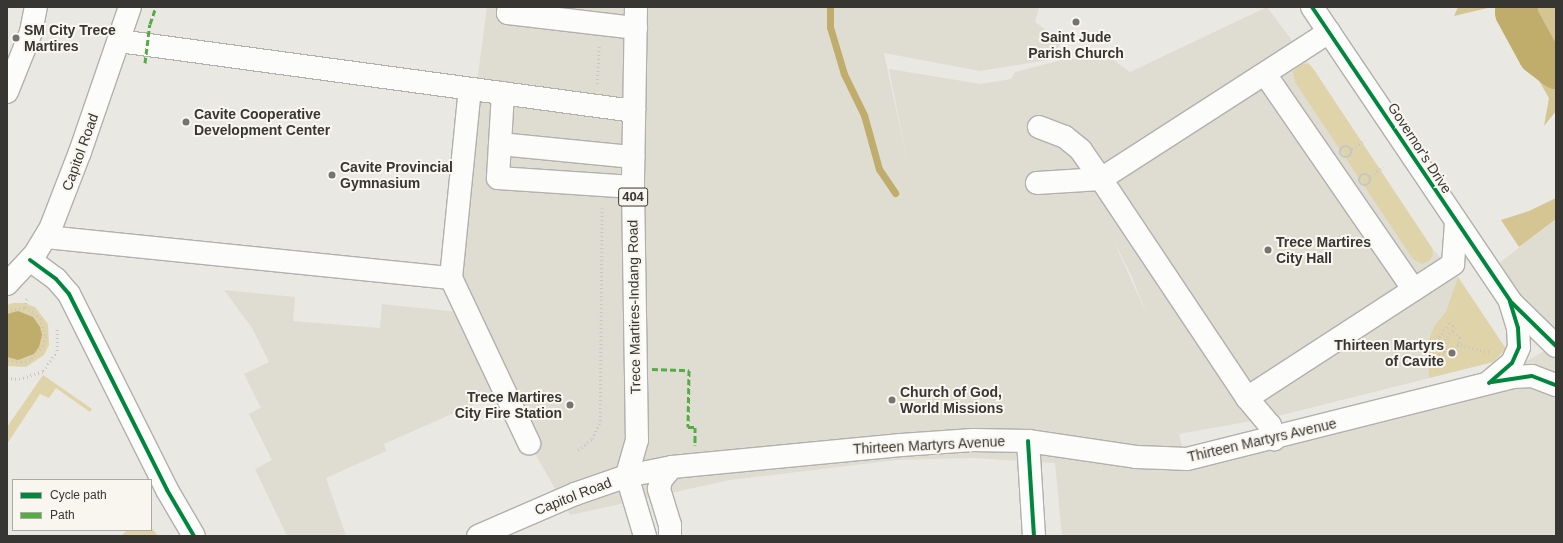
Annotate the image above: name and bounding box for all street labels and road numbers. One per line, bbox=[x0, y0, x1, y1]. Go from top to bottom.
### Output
street label: Governor's Drive bbox=[1384, 100, 1456, 196]
street label: Capitol Road bbox=[58, 111, 102, 193]
road number: 404 bbox=[618, 186, 648, 208]
street label: Trece Martires-Indang Road bbox=[624, 220, 644, 394]
street label: Thirteen Martyrs Avenue bbox=[1186, 415, 1338, 465]
street label: Thirteen Martyrs Avenue bbox=[852, 433, 1006, 457]
street label: Capitol Road bbox=[532, 474, 614, 518]

